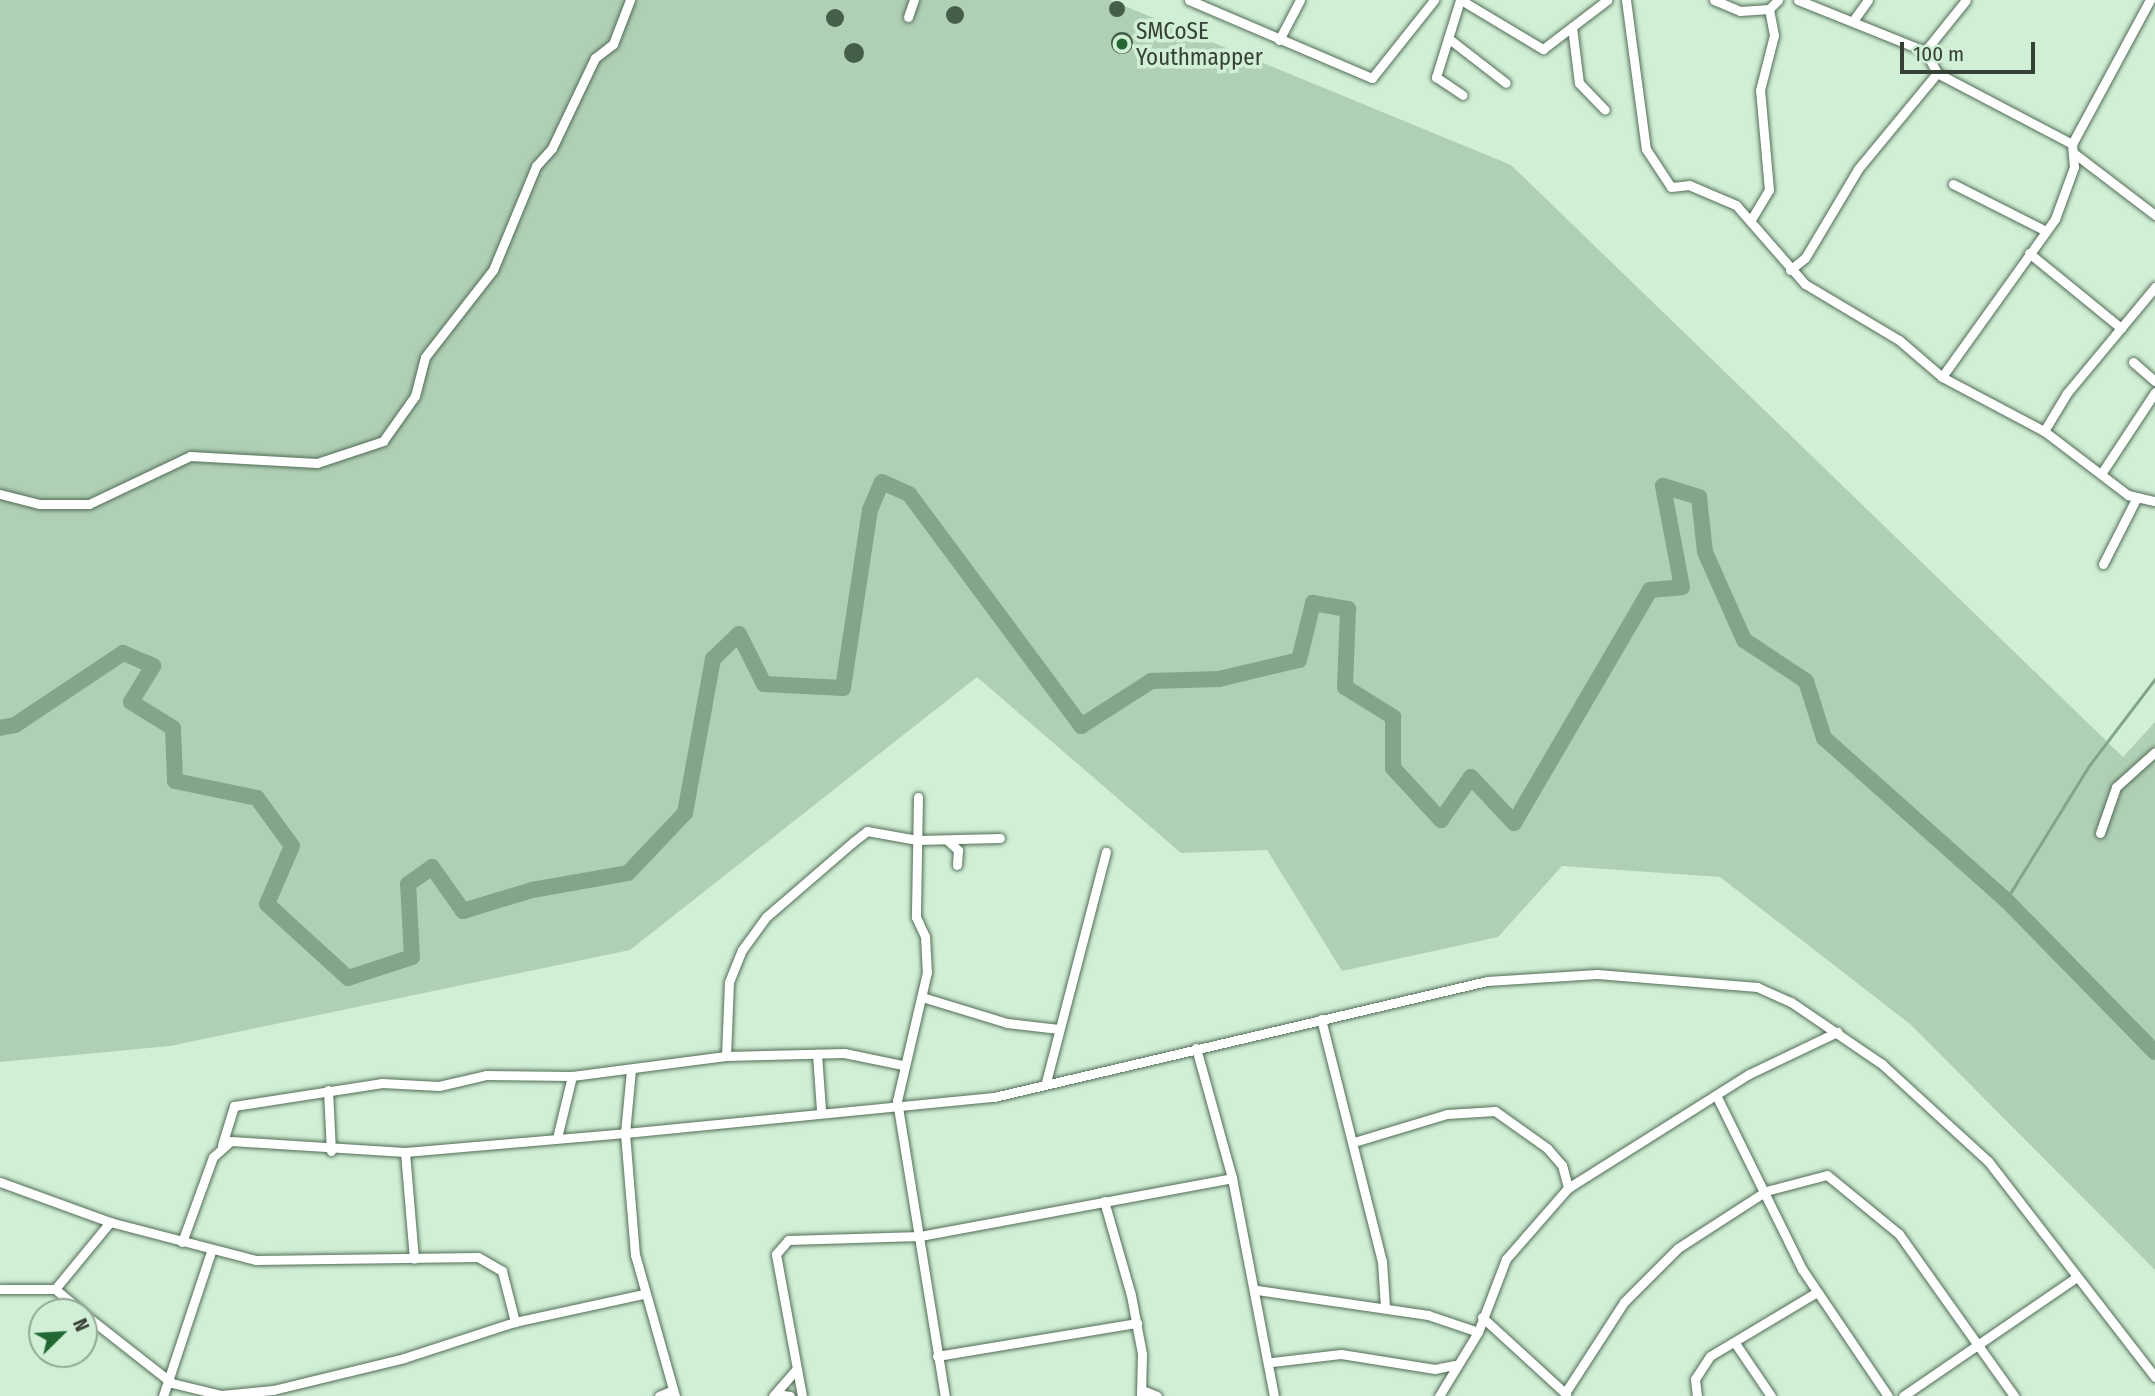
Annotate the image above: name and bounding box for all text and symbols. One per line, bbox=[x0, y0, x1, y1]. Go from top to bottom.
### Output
place label: SMCoSE Youthmapper bbox=[1136, 17, 1263, 71]
scale bar bbox=[1903, 28, 2038, 72]
marker: SMCoSE Youthmapper bbox=[1114, 36, 1130, 52]
text: 100 m bbox=[1913, 41, 1964, 67]
north arrow bbox=[28, 1298, 98, 1368]
text: N bbox=[68, 1315, 94, 1335]

